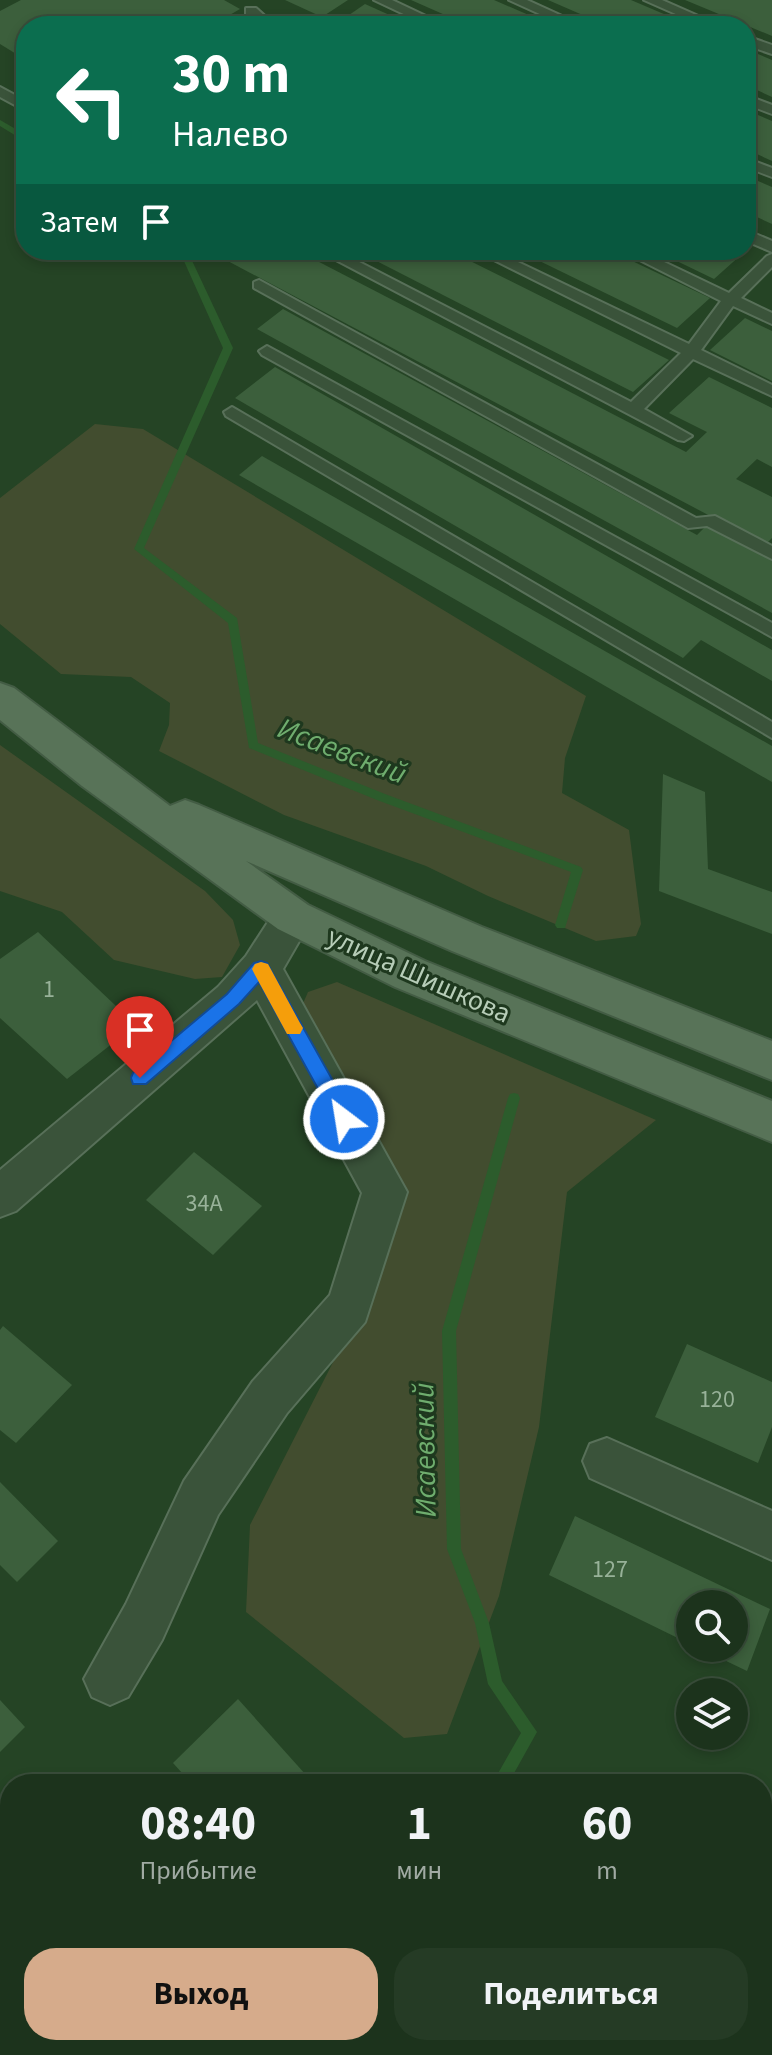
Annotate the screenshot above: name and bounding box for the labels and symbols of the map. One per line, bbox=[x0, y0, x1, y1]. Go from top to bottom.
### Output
water label: Исаевский bbox=[271, 707, 413, 795]
street label: улица Шишкова bbox=[321, 917, 517, 1033]
house number: 1 bbox=[43, 972, 55, 1007]
pin bbox=[106, 996, 174, 1078]
position arrow bbox=[302, 1077, 386, 1161]
house number: 34А bbox=[186, 1186, 222, 1221]
water label: Исаевский bbox=[402, 1382, 448, 1518]
house number: 120 bbox=[699, 1382, 735, 1417]
house number: 127 bbox=[592, 1552, 628, 1587]

